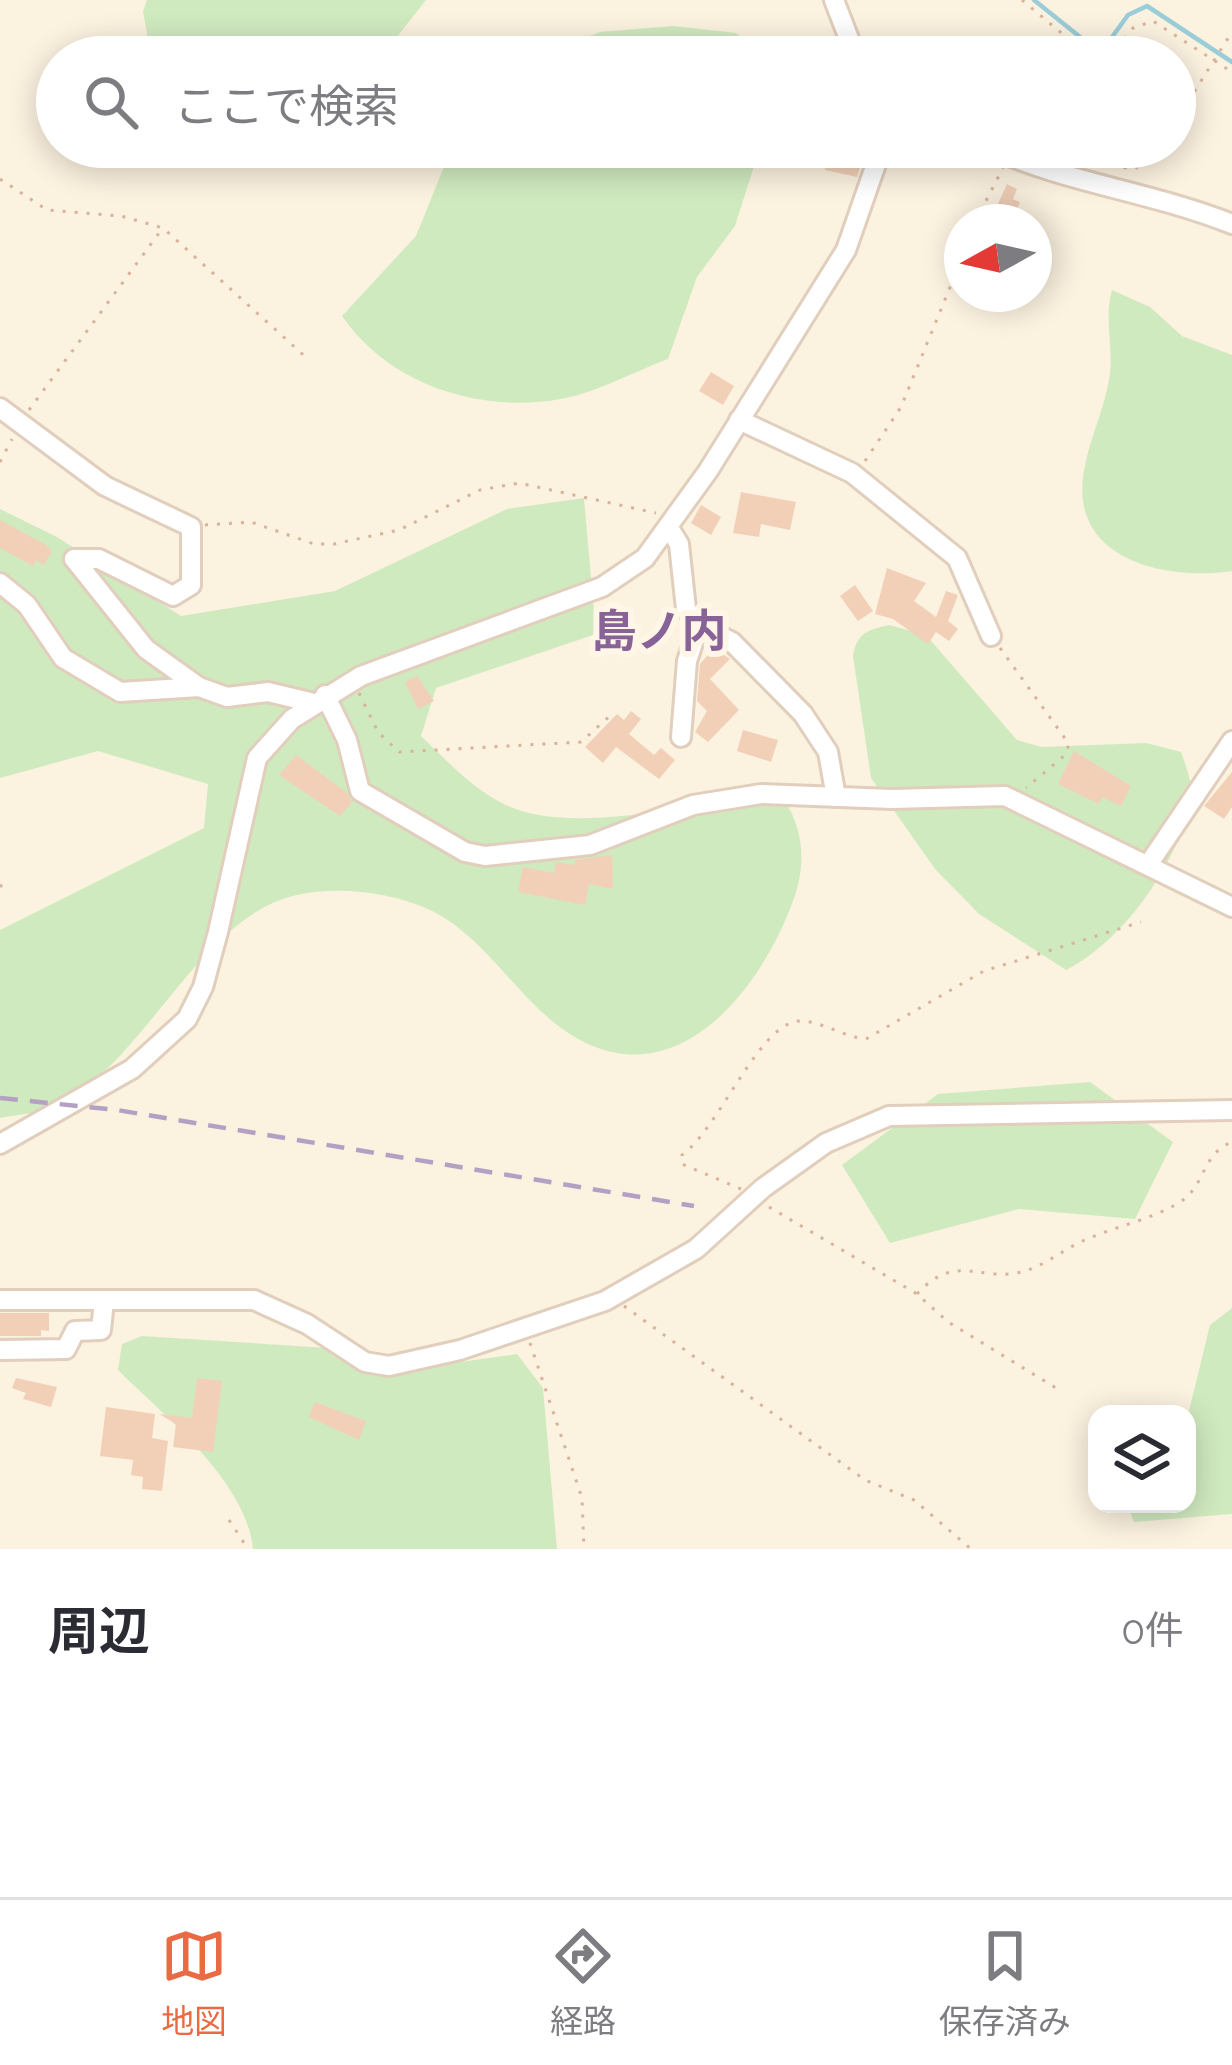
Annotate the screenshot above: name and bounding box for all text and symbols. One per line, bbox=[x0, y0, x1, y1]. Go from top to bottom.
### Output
search box bbox=[36, 36, 1196, 168]
icon: search bbox=[78, 69, 144, 135]
text: ここで検索 bbox=[174, 80, 399, 133]
north arrow bbox=[944, 204, 1052, 312]
district label: 島ノ内 bbox=[591, 605, 727, 658]
map controls bbox=[1088, 1405, 1196, 1513]
button: layers bbox=[1088, 1405, 1196, 1513]
text: 周辺 bbox=[48, 1601, 150, 1661]
text: 0件 bbox=[1121, 1607, 1184, 1653]
tab: 地図 bbox=[161, 1923, 227, 2043]
tab: 経路 bbox=[550, 1923, 616, 2043]
tab: 保存済み bbox=[939, 1923, 1071, 2043]

